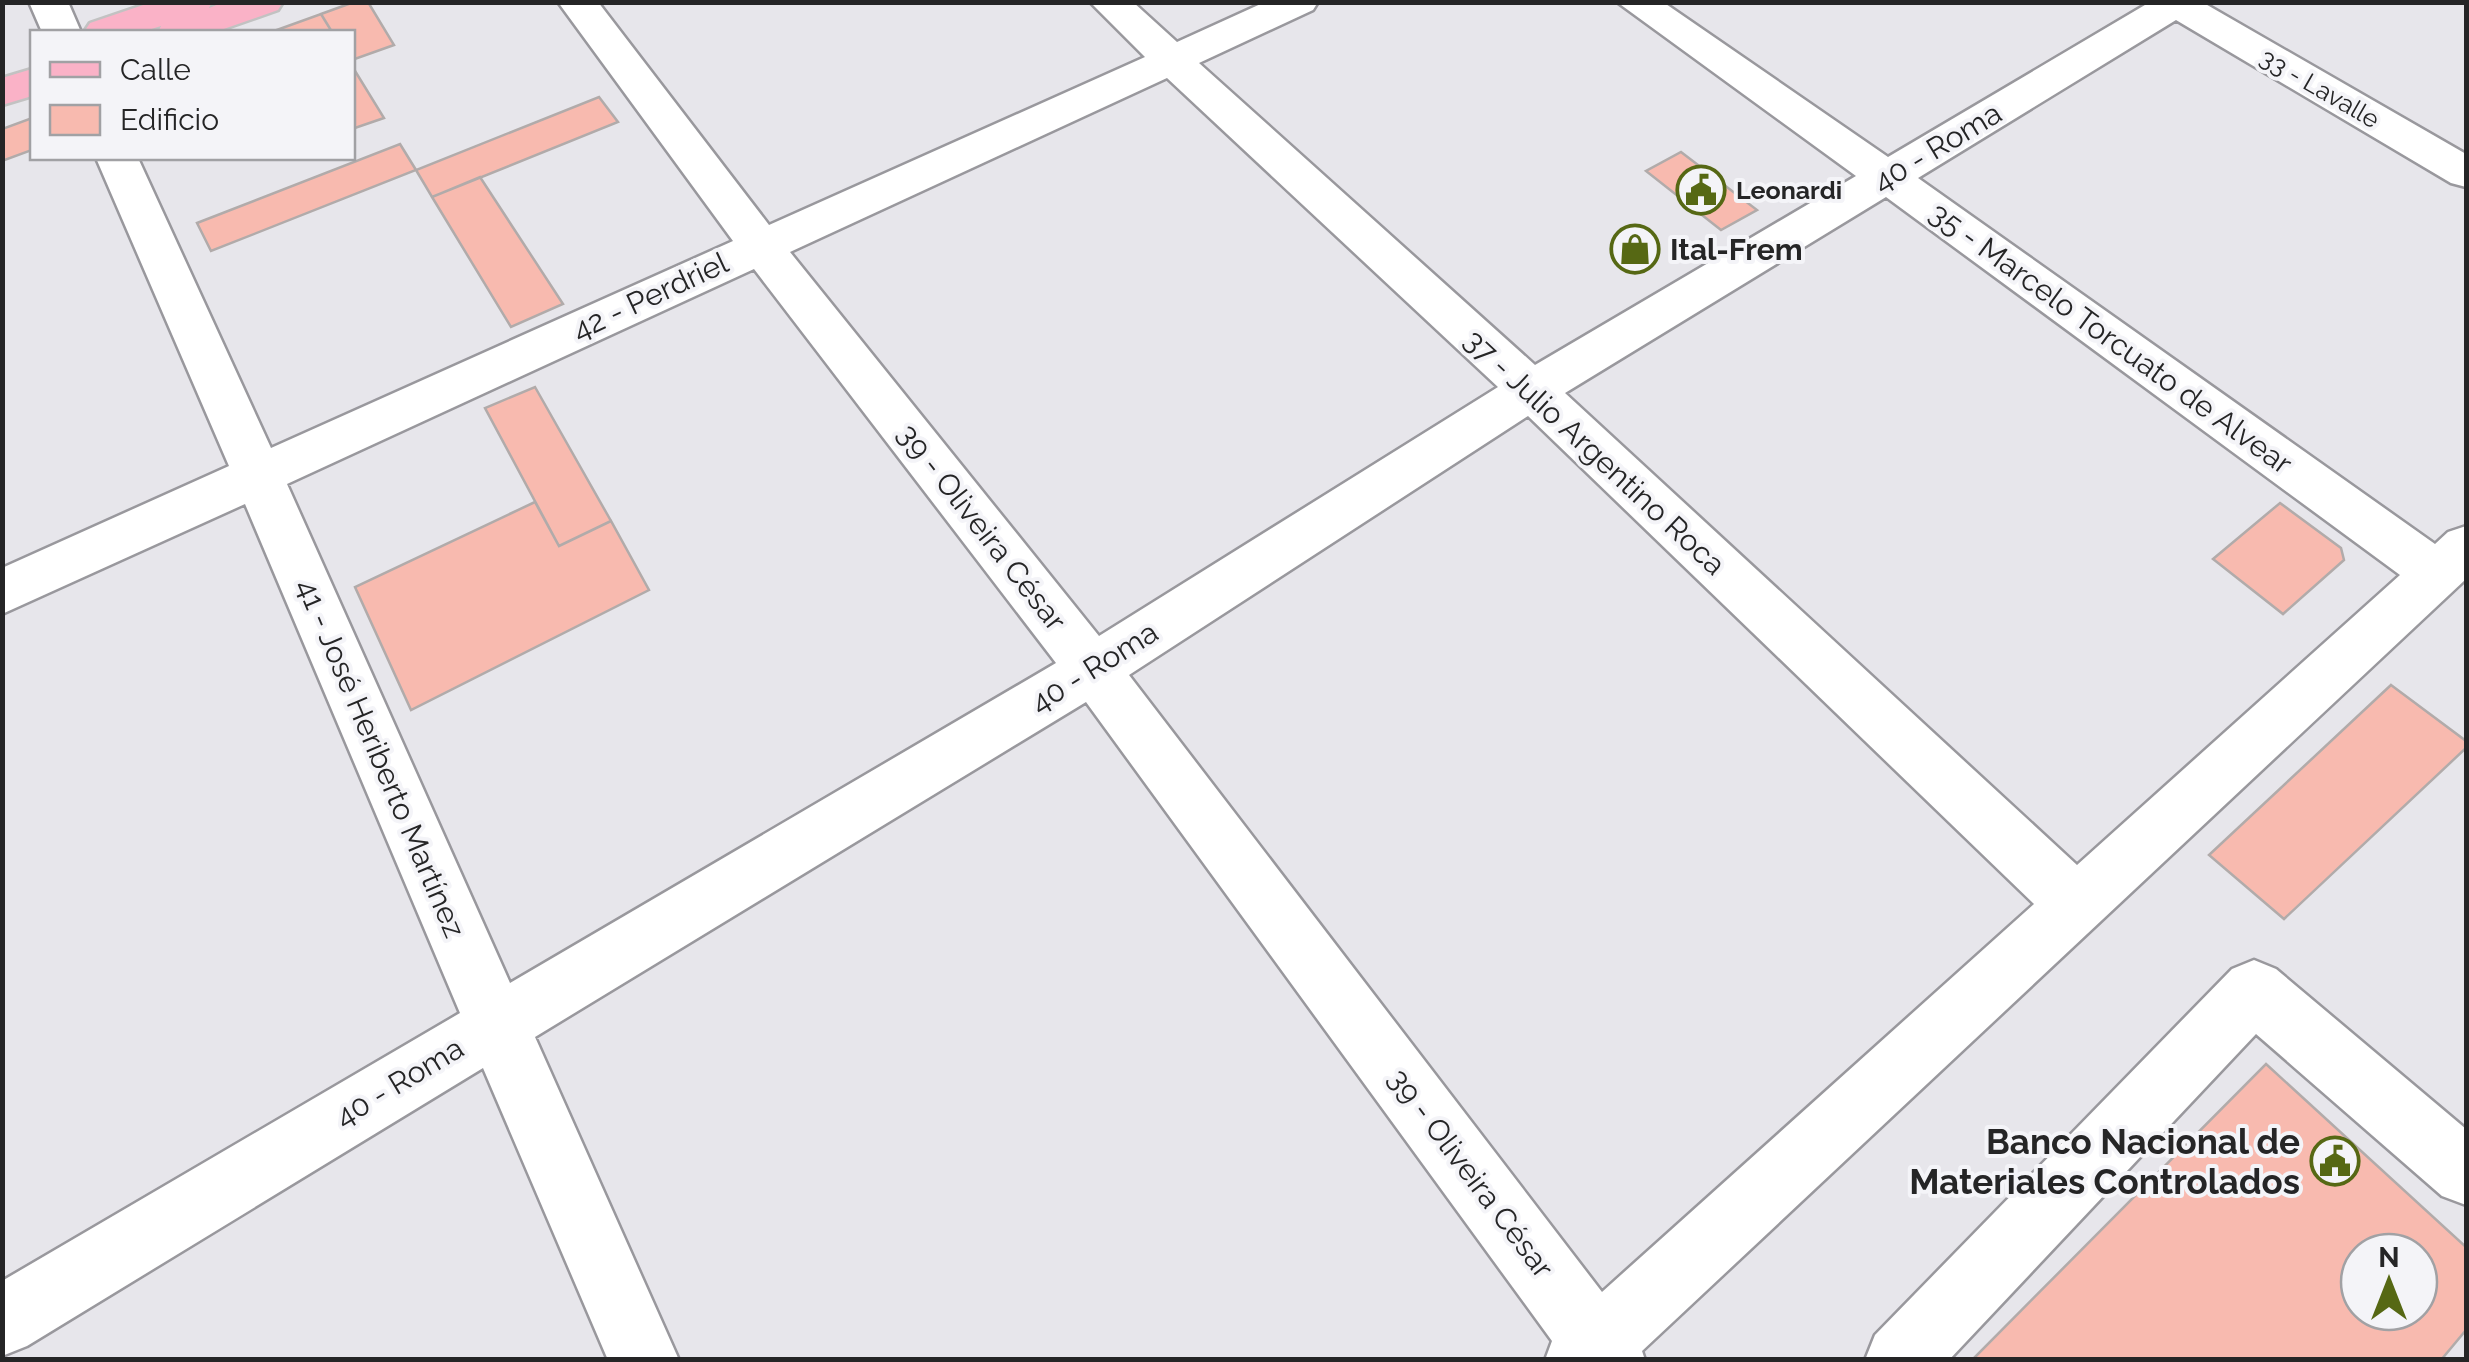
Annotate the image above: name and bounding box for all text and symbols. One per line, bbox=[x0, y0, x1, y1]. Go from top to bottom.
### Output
legend bbox=[30, 30, 355, 160]
street label: 33 - Lavalle bbox=[2255, 42, 2385, 134]
text: Calle bbox=[120, 52, 191, 87]
street label: 40 - Roma bbox=[1866, 95, 2008, 199]
text: Edificio bbox=[120, 102, 219, 137]
public building icon: Leonardi bbox=[1675, 164, 1727, 216]
place label: Leonardi bbox=[1736, 175, 1842, 205]
street label: 35 - Marcelo Torcuato de Alvear bbox=[1923, 195, 2299, 481]
shop icon: Ital-Frem bbox=[1609, 223, 1661, 275]
place label: Ital-Frem bbox=[1670, 232, 1803, 267]
street label: 42 - Perdriel bbox=[567, 244, 734, 347]
street label: 37 - Julio Argentino Roca bbox=[1457, 322, 1733, 582]
street label: 39 - Oliveira César bbox=[891, 417, 1074, 638]
street label: 41 - José Heriberto Martínez bbox=[289, 574, 473, 942]
street label: 40 - Roma bbox=[1024, 614, 1164, 720]
street label: 40 - Roma bbox=[328, 1030, 470, 1134]
street label: 39 - Oliveira César bbox=[1381, 1062, 1561, 1285]
place label: Banco Nacional de Materiales Controlados bbox=[1909, 1121, 2300, 1202]
public building icon: Banco Nacional de Materiales Controlados bbox=[2309, 1135, 2361, 1187]
north arrow bbox=[2339, 1232, 2439, 1332]
text: N bbox=[2378, 1241, 2400, 1274]

